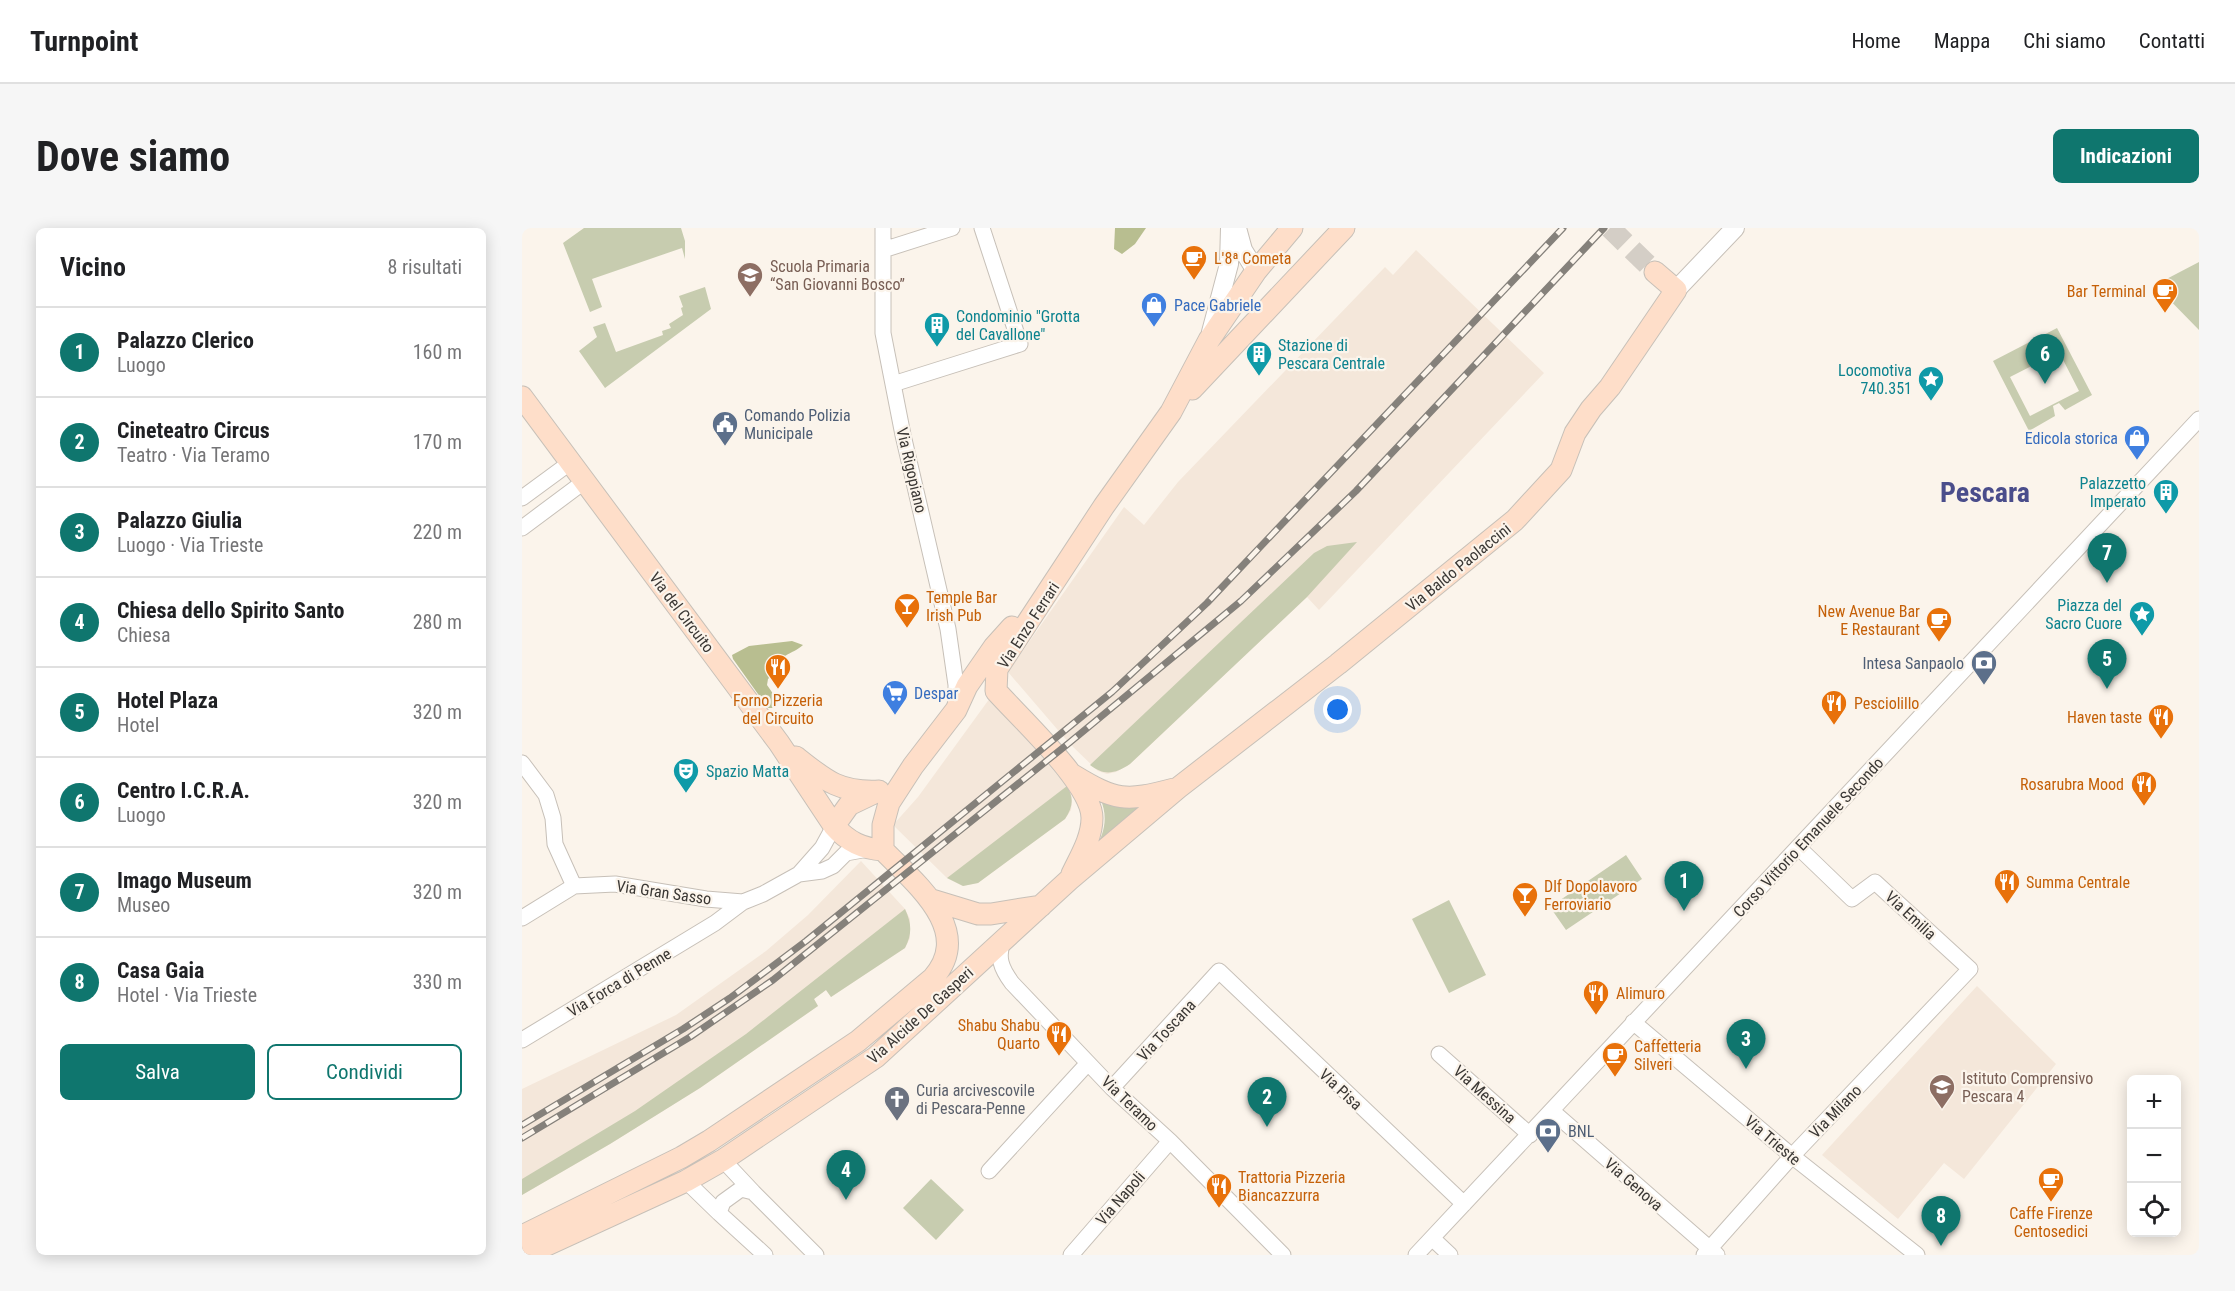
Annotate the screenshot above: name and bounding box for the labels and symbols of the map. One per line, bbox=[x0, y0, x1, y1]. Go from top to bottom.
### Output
cafe icon: L'8ª Cometa bbox=[1179, 243, 1209, 281]
place label: L'8ª Cometa bbox=[1214, 249, 1291, 268]
place label: Scuola Primaria “San Giovanni Bosco” bbox=[770, 257, 905, 294]
school or university icon: Scuola Primaria “San Giovanni Bosco” bbox=[735, 260, 765, 298]
cafe icon: Bar Terminal bbox=[2150, 276, 2180, 314]
place label: Bar Terminal bbox=[2067, 282, 2146, 301]
shop icon: Pace Gabriele bbox=[1139, 290, 1169, 328]
place label: Pace Gabriele bbox=[1174, 296, 1261, 315]
place label: Condominio "Grotta del Cavallone" bbox=[956, 307, 1080, 344]
building icon: Condominio "Grotta del Cavallone" bbox=[922, 310, 952, 348]
pin: 6 bbox=[2026, 334, 2065, 384]
place label: Stazione di Pescara Centrale bbox=[1278, 336, 1385, 373]
building icon: Stazione di Pescara Centrale bbox=[1244, 339, 1274, 377]
place label: Locomotiva 740.351 bbox=[1838, 361, 1912, 398]
place icon: Locomotiva 740.351 bbox=[1916, 364, 1946, 402]
place label: Comando Polizia Municipale bbox=[744, 406, 851, 443]
public building icon: Comando Polizia Municipale bbox=[710, 409, 740, 447]
shop icon: Edicola storica bbox=[2122, 423, 2152, 461]
street label: Via Rigopiano bbox=[892, 426, 931, 515]
place label: Edicola storica bbox=[2025, 429, 2118, 448]
place label: Palazzetto Imperato bbox=[2079, 474, 2146, 511]
district label: Pescara bbox=[1940, 476, 2030, 509]
building icon: Palazzetto Imperato bbox=[2151, 477, 2181, 515]
street label: Via Baldo Paolaccini bbox=[1402, 519, 1515, 615]
pin: 7 bbox=[2088, 534, 2126, 583]
street label: Via del Circuito bbox=[645, 568, 718, 656]
street label: Via Enzo Ferrari bbox=[994, 579, 1063, 672]
place label: Temple Bar Irish Pub bbox=[926, 588, 997, 625]
bar icon: Temple Bar Irish Pub bbox=[892, 591, 922, 629]
place label: Piazza del Sacro Cuore bbox=[2045, 596, 2122, 633]
place icon: Piazza del Sacro Cuore bbox=[2127, 599, 2157, 637]
place label: New Avenue Bar E Restaurant bbox=[1818, 602, 1920, 639]
cafe icon: New Avenue Bar E Restaurant bbox=[1924, 605, 1954, 643]
pin: 5 bbox=[2088, 640, 2126, 689]
bank icon: Intesa Sanpaolo bbox=[1969, 648, 1999, 686]
restaurant icon: Forno Pizzeria del Circuito bbox=[763, 652, 793, 690]
place label: Intesa Sanpaolo bbox=[1862, 654, 1964, 673]
supermarket icon: Despar bbox=[880, 678, 910, 716]
place label: Despar bbox=[914, 684, 958, 703]
restaurant icon: Pesciolillo bbox=[1819, 688, 1849, 726]
place label: Forno Pizzeria del Circuito bbox=[733, 691, 823, 728]
place label: Pesciolillo bbox=[1854, 694, 1919, 713]
your location bbox=[1323, 695, 1352, 724]
restaurant icon: Haven taste bbox=[2146, 702, 2176, 740]
place label: Haven taste bbox=[2067, 708, 2142, 727]
street label: Corso Vittorio Emanuele Secondo bbox=[1729, 753, 1887, 921]
theatre icon: Spazio Matta bbox=[671, 756, 701, 794]
place label: Spazio Matta bbox=[706, 762, 789, 781]
restaurant icon: Rosarubra Mood bbox=[2129, 769, 2159, 807]
place label: Rosarubra Mood bbox=[2020, 775, 2124, 794]
pin: 1 bbox=[1664, 862, 1704, 911]
restaurant icon: Summa Centrale bbox=[1992, 867, 2022, 905]
place label: Summa Centrale bbox=[2026, 873, 2130, 892]
street label: Via Gran Sasso bbox=[615, 876, 713, 909]
place label: Dlf Dopolavoro Ferroviario bbox=[1544, 877, 1637, 914]
bar icon: Dlf Dopolavoro Ferroviario bbox=[1510, 880, 1540, 918]
street label: Via Emilia bbox=[1881, 887, 1940, 944]
street label: Via Forca di Penne bbox=[564, 944, 675, 1021]
street label: Via Alcide De Gasperi bbox=[864, 963, 977, 1068]
restaurant icon: Alimuro bbox=[1581, 978, 1611, 1016]
place label: Alimuro bbox=[1616, 984, 1665, 1003]
street label: Via Toscana bbox=[1133, 996, 1200, 1065]
place label: Shabu Shabu Quarto bbox=[958, 1016, 1040, 1053]
restaurant icon: Shabu Shabu Quarto bbox=[1044, 1019, 1074, 1057]
pin: 3 bbox=[1726, 1020, 1766, 1069]
place label: Caffetteria Silveri bbox=[1634, 1037, 1701, 1074]
cafe icon: Caffetteria Silveri bbox=[1600, 1040, 1630, 1078]
street label: Via Messina bbox=[1450, 1061, 1520, 1127]
street label: Via Pisa bbox=[1315, 1065, 1366, 1114]
place label: Istituto Comprensivo Pescara 4 bbox=[1962, 1069, 2093, 1106]
street label: Via Teramo bbox=[1098, 1072, 1162, 1135]
school or university icon: Istituto Comprensivo Pescara 4 bbox=[1927, 1072, 1957, 1110]
pin: 2 bbox=[1248, 1078, 1286, 1127]
place label: Curia arcivescovile di Pescara-Penne bbox=[916, 1081, 1035, 1118]
street label: Via Milano bbox=[1805, 1081, 1865, 1142]
church icon: Curia arcivescovile di Pescara-Penne bbox=[882, 1084, 912, 1122]
street label: Via Trieste bbox=[1741, 1112, 1804, 1169]
bank icon: BNL bbox=[1533, 1116, 1563, 1154]
place label: BNL bbox=[1568, 1122, 1595, 1141]
pin: 4 bbox=[826, 1150, 866, 1200]
street label: Via Genova bbox=[1601, 1154, 1667, 1215]
cafe icon: Caffe Firenze Centosedici bbox=[2036, 1165, 2066, 1203]
street label: Via Napoli bbox=[1092, 1168, 1149, 1229]
place label: Trattoria Pizzeria Biancazzurra bbox=[1238, 1168, 1345, 1205]
restaurant icon: Trattoria Pizzeria Biancazzurra bbox=[1204, 1171, 1234, 1209]
pin: 8 bbox=[1922, 1196, 1960, 1246]
place label: Caffe Firenze Centosedici bbox=[2009, 1204, 2093, 1241]

